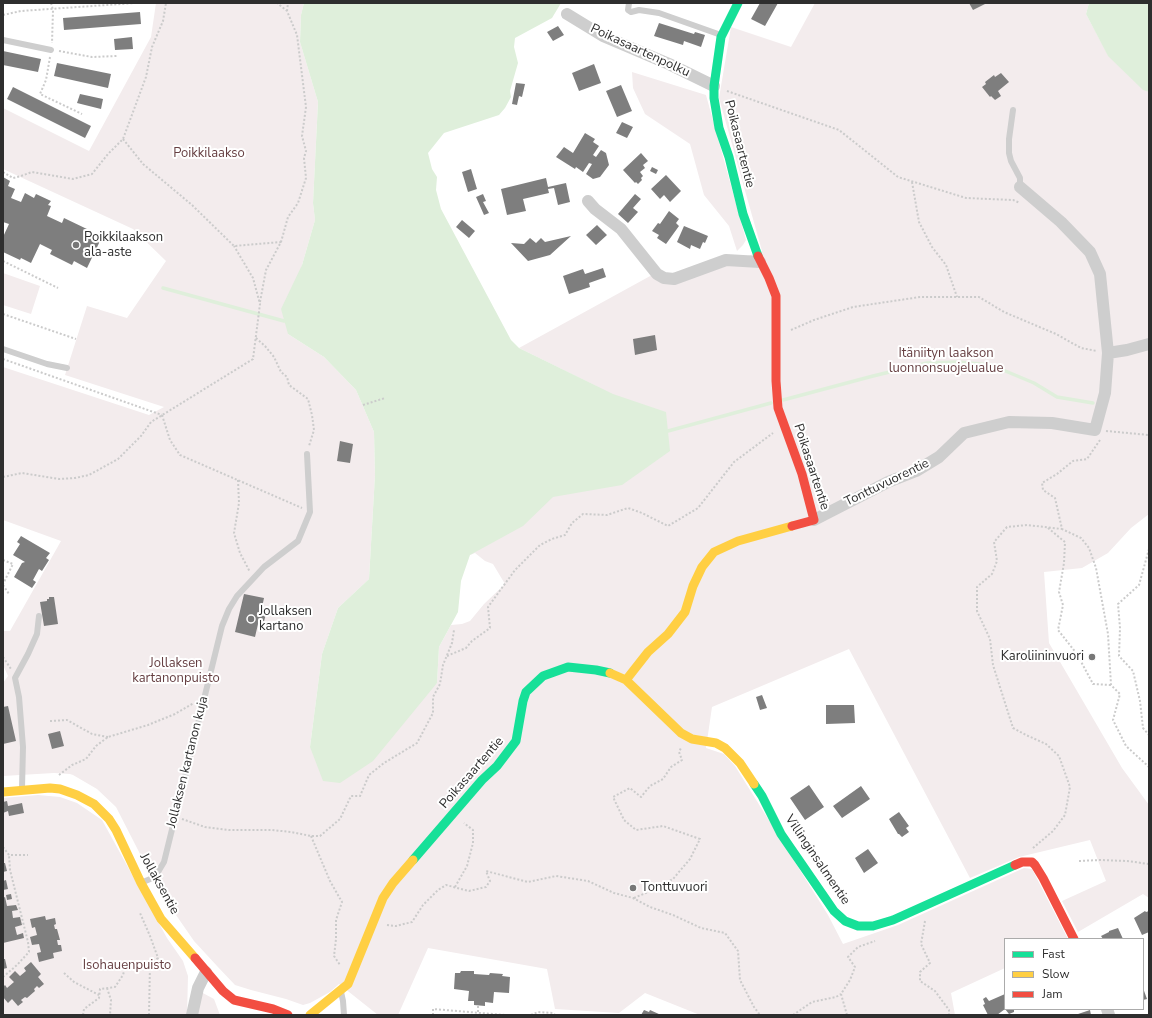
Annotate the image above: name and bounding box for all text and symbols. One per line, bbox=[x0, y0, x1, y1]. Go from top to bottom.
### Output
street label: Poikasaartenpolku bbox=[588, 21, 692, 81]
street label: Poikasaartentie bbox=[721, 99, 757, 189]
park label: Poikkilaakso bbox=[173, 146, 245, 162]
place label: Poikkilaakson ala-aste bbox=[84, 230, 163, 261]
marker: Poikkilaakson ala-aste bbox=[71, 240, 81, 250]
park label: Itäniityn laakson luonnonsuojelualue bbox=[889, 346, 1003, 377]
street label: Poikasaartentie bbox=[790, 422, 832, 512]
street label: Tonttuvuorentie bbox=[842, 456, 932, 510]
place label: Jollaksen kartano bbox=[259, 604, 312, 635]
marker: Jollaksen kartano bbox=[246, 614, 256, 624]
place label: Karoliininvuori bbox=[1001, 649, 1084, 665]
marker: Karoliininvuori bbox=[1087, 652, 1097, 662]
park label: Jollaksen kartanonpuisto bbox=[132, 656, 220, 687]
street label: Jollaksen kartanon kuja bbox=[164, 695, 212, 829]
street label: Poikasaartentie bbox=[437, 734, 507, 812]
street label: Villinginsalmentie bbox=[781, 812, 853, 908]
street label: Jollaksentie bbox=[136, 851, 182, 917]
place label: Tonttuvuori bbox=[641, 880, 708, 896]
marker: Tonttuvuori bbox=[628, 883, 638, 893]
legend bbox=[1004, 938, 1144, 1010]
text: Fast bbox=[1042, 946, 1065, 962]
park label: Isohauenpuisto bbox=[83, 958, 171, 974]
text: Slow bbox=[1042, 966, 1070, 982]
text: Jam bbox=[1042, 986, 1063, 1002]

